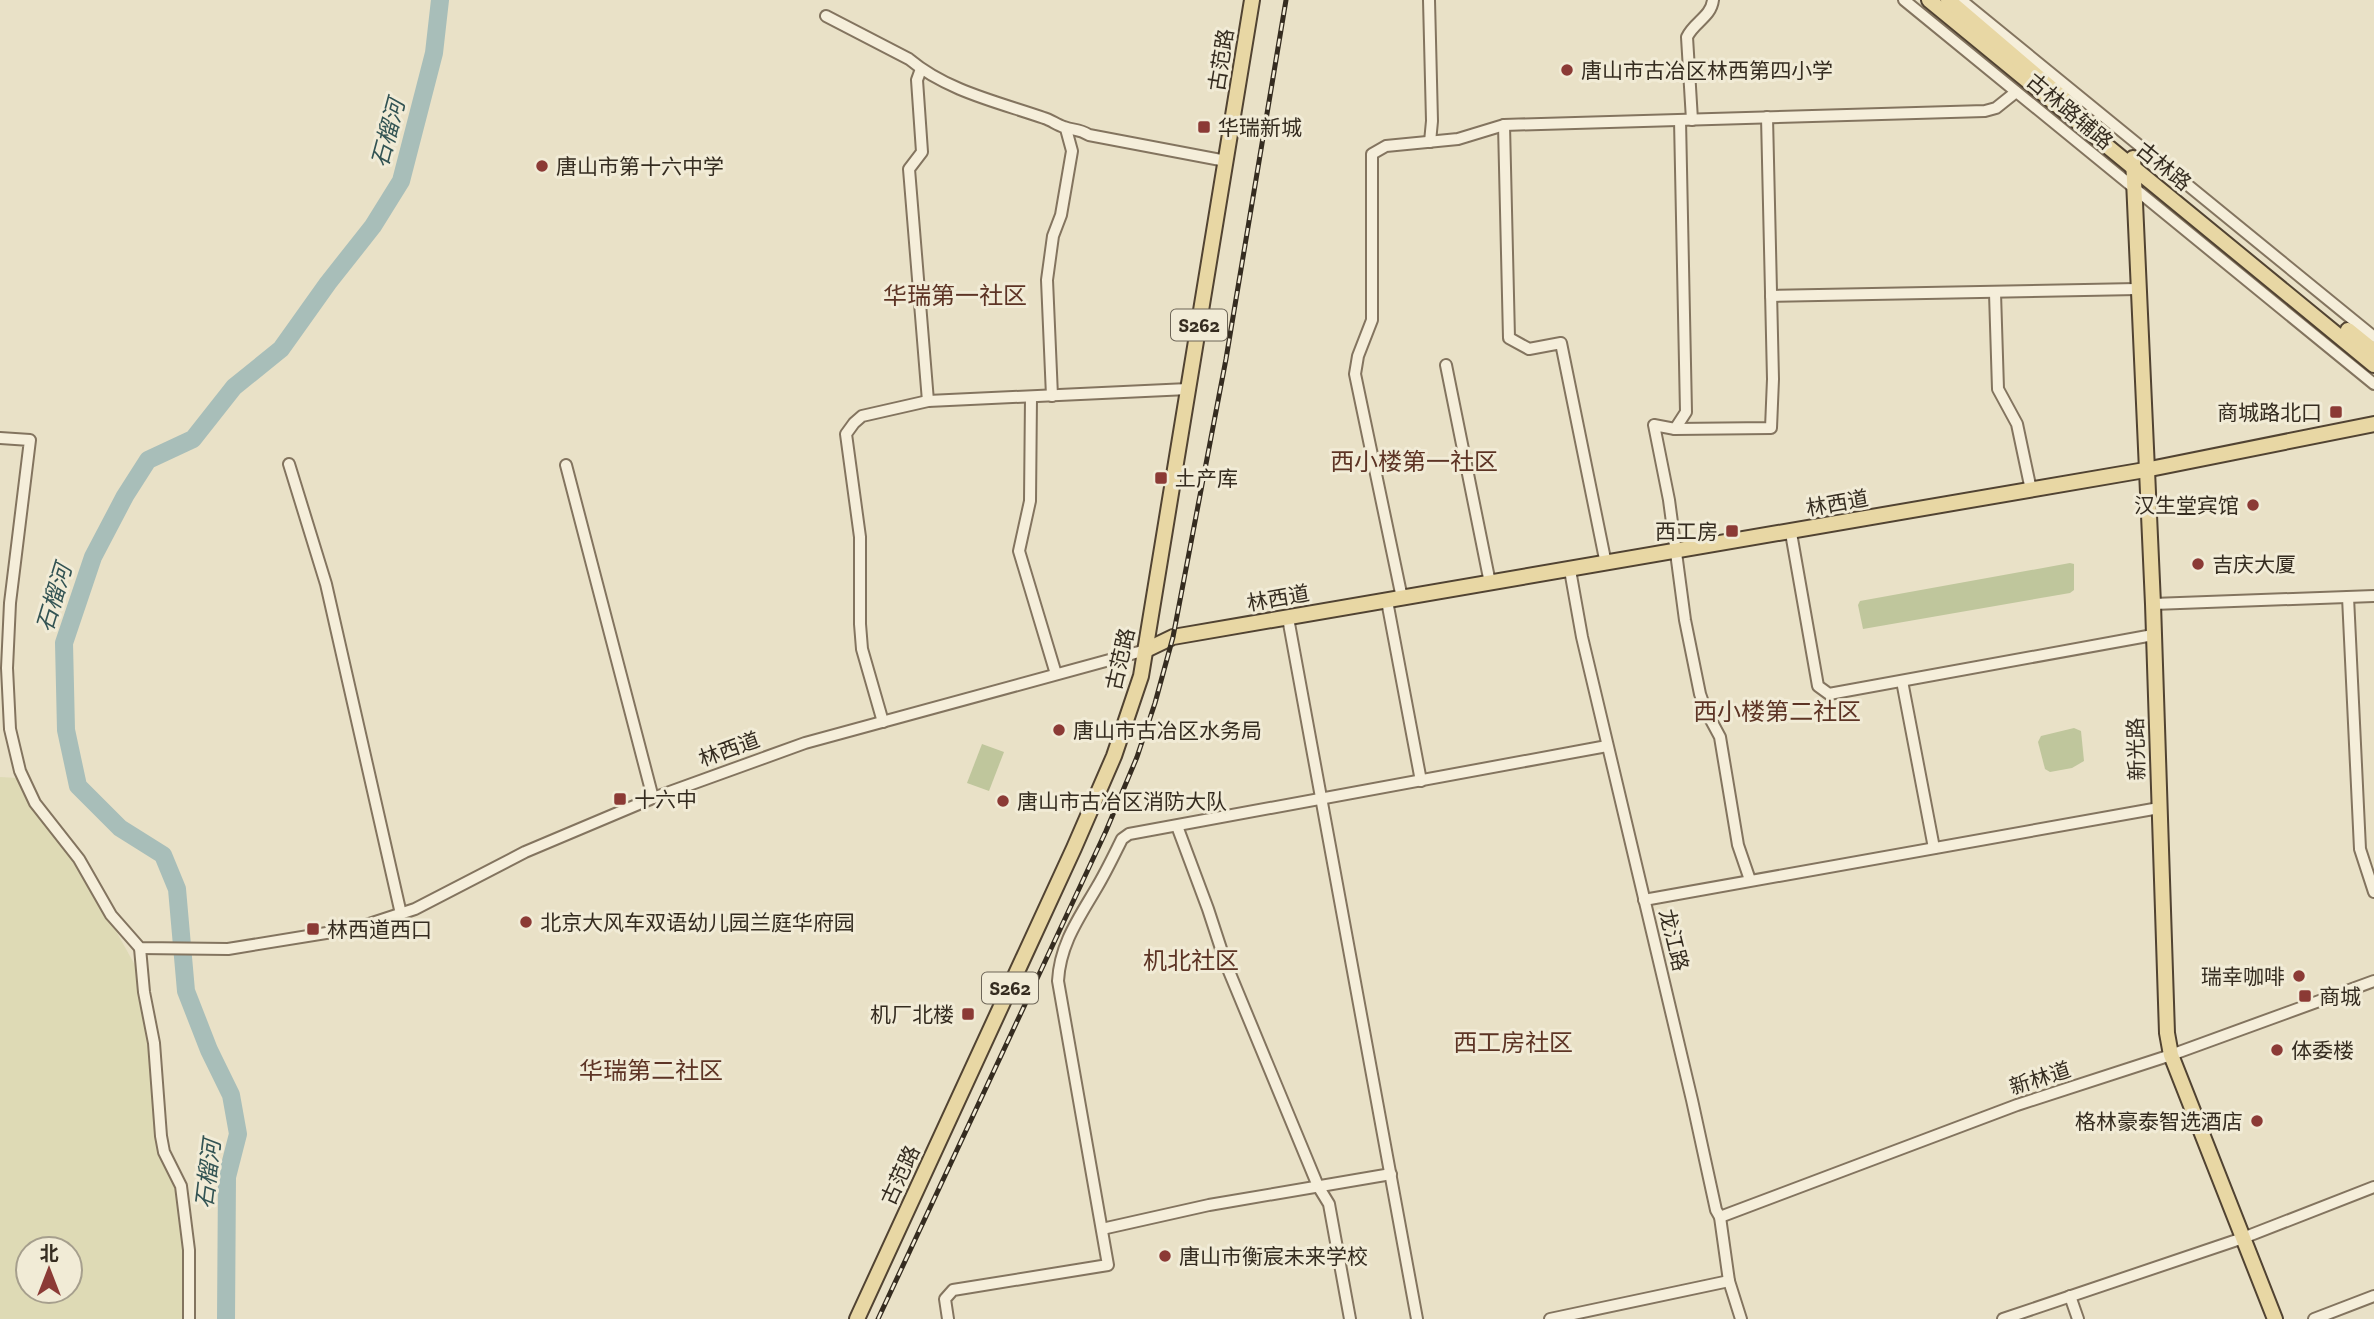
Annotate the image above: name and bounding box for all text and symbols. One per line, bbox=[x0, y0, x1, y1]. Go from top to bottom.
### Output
street label: 古范路 bbox=[1204, 27, 1238, 93]
place label: 唐山市古冶区林西第四小学 bbox=[1581, 58, 1833, 83]
marker: 唐山市古冶区林西第四小学 bbox=[1559, 62, 1575, 78]
street label: 古林路辅路 bbox=[2022, 68, 2118, 154]
water label: 石榴河 bbox=[366, 92, 411, 170]
place label: 华瑞新城 bbox=[1218, 115, 1302, 140]
marker: 华瑞新城 bbox=[1196, 119, 1212, 135]
street label: 古林路 bbox=[2132, 136, 2196, 196]
place label: 唐山市第十六中学 bbox=[556, 154, 724, 179]
marker: 唐山市第十六中学 bbox=[534, 158, 550, 174]
district label: 华瑞第一社区 bbox=[883, 281, 1027, 310]
road number: S262 bbox=[1171, 310, 1227, 340]
place label: 商城路北口 bbox=[2217, 400, 2322, 425]
marker: 商城路北口 bbox=[2328, 404, 2344, 420]
district label: 西小楼第一社区 bbox=[1330, 447, 1498, 476]
place label: 土产库 bbox=[1175, 466, 1238, 491]
marker: 土产库 bbox=[1153, 470, 1169, 486]
street label: 林西道 bbox=[1804, 485, 1870, 521]
place label: 汉生堂宾馆 bbox=[2134, 493, 2239, 518]
marker: 汉生堂宾馆 bbox=[2245, 497, 2261, 513]
place label: 西工房 bbox=[1655, 519, 1718, 544]
marker: 西工房 bbox=[1724, 523, 1740, 539]
place label: 吉庆大厦 bbox=[2212, 552, 2296, 577]
marker: 吉庆大厦 bbox=[2190, 556, 2206, 572]
water label: 石榴河 bbox=[31, 557, 79, 635]
street label: 林西道 bbox=[1245, 580, 1311, 616]
street label: 古范路 bbox=[1101, 625, 1139, 693]
district label: 西小楼第二社区 bbox=[1693, 697, 1861, 726]
street label: 新光路 bbox=[2122, 717, 2150, 781]
place label: 唐山市古冶区水务局 bbox=[1073, 718, 1262, 743]
marker: 唐山市古冶区水务局 bbox=[1051, 722, 1067, 738]
street label: 林西道 bbox=[695, 726, 763, 772]
place label: 十六中 bbox=[634, 787, 697, 812]
place label: 唐山市古冶区消防大队 bbox=[1017, 789, 1227, 814]
marker: 十六中 bbox=[612, 791, 628, 807]
marker: 唐山市古冶区消防大队 bbox=[995, 793, 1011, 809]
street label: 龙江路 bbox=[1654, 906, 1694, 974]
place label: 北京大风车双语幼儿园兰庭华府园 bbox=[540, 910, 855, 935]
marker: 北京大风车双语幼儿园兰庭华府园 bbox=[518, 914, 534, 930]
place label: 林西道西口 bbox=[327, 917, 432, 942]
marker: 林西道西口 bbox=[305, 921, 321, 937]
district label: 机北社区 bbox=[1143, 946, 1239, 975]
place label: 瑞幸咖啡 bbox=[2201, 964, 2285, 989]
marker: 瑞幸咖啡 bbox=[2291, 968, 2307, 984]
road number: S262 bbox=[982, 972, 1038, 1004]
place label: 商城 bbox=[2319, 984, 2361, 1009]
marker: 商城 bbox=[2297, 988, 2313, 1004]
place label: 机厂北楼 bbox=[870, 1002, 954, 1027]
marker: 机厂北楼 bbox=[960, 1006, 976, 1022]
district label: 西工房社区 bbox=[1453, 1028, 1573, 1057]
place label: 体委楼 bbox=[2291, 1038, 2354, 1063]
marker: 体委楼 bbox=[2269, 1042, 2285, 1058]
district label: 华瑞第二社区 bbox=[579, 1056, 723, 1085]
street label: 新林道 bbox=[2006, 1056, 2074, 1100]
place label: 格林豪泰智选酒店 bbox=[2075, 1109, 2243, 1134]
marker: 格林豪泰智选酒店 bbox=[2249, 1113, 2265, 1129]
water label: 石榴河 bbox=[190, 1134, 227, 1210]
street label: 古范路 bbox=[875, 1141, 925, 1209]
north arrow bbox=[14, 1235, 84, 1305]
text: 北 bbox=[39, 1242, 59, 1265]
place label: 唐山市衡宸未来学校 bbox=[1179, 1244, 1368, 1269]
marker: 唐山市衡宸未来学校 bbox=[1157, 1248, 1173, 1264]

